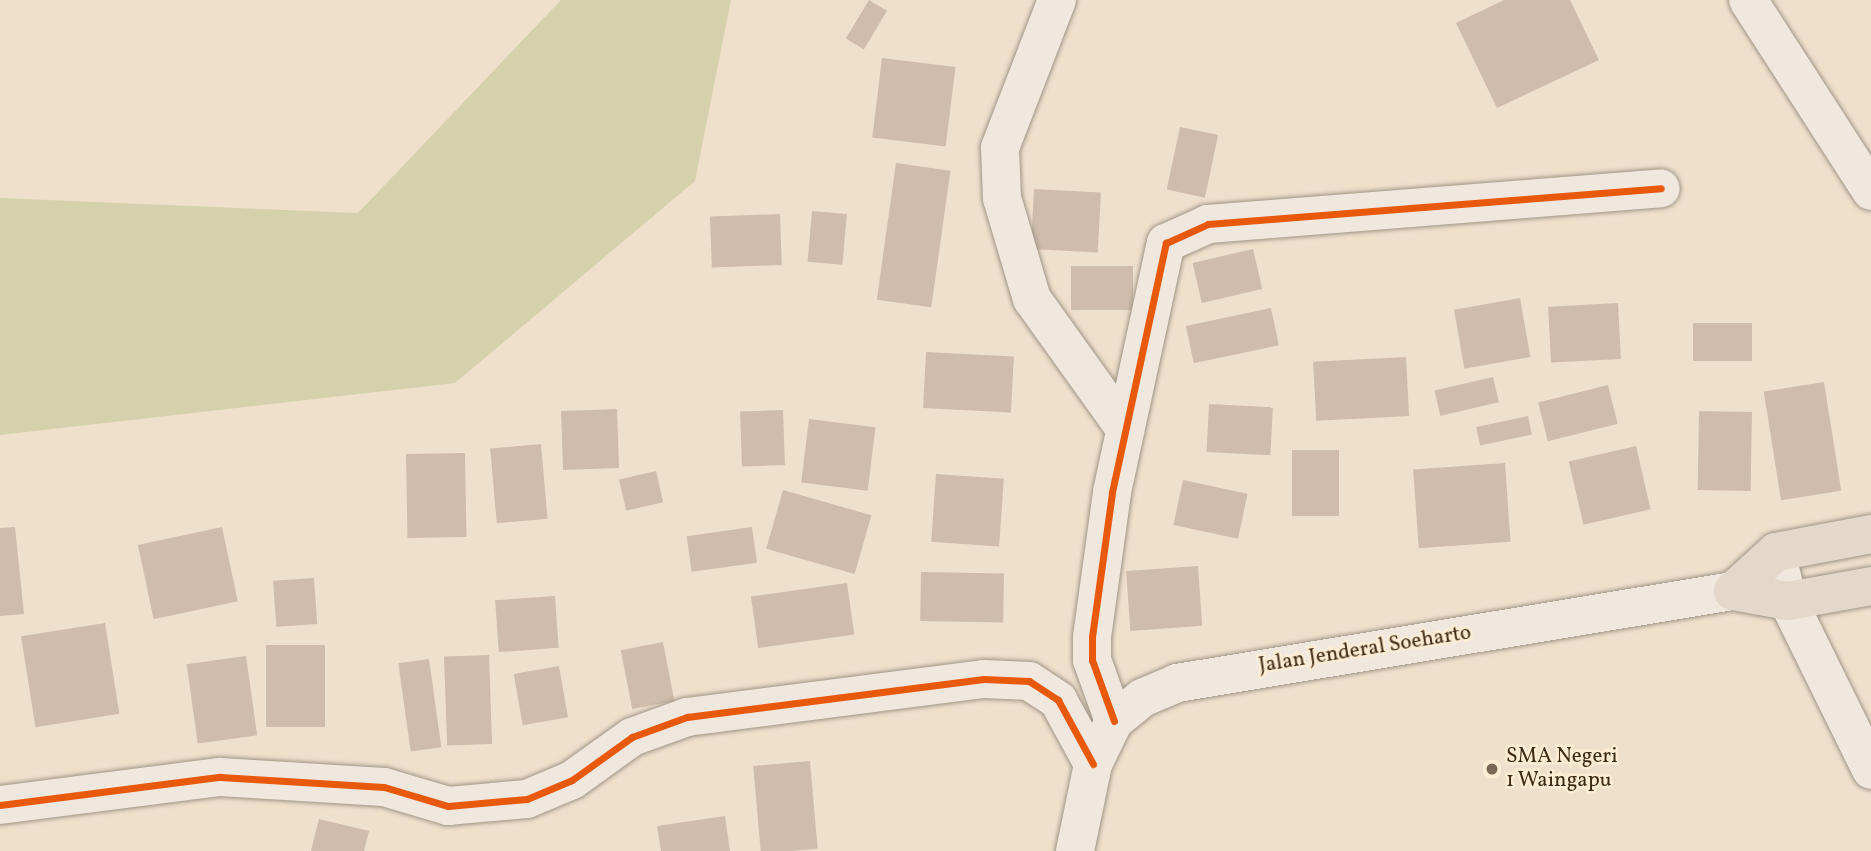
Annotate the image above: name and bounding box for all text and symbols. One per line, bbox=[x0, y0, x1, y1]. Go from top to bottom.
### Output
street label: Jalan Jenderal Soeharto bbox=[1257, 621, 1473, 679]
place label: SMA Negeri 1 Waingapu bbox=[1506, 744, 1617, 794]
marker: SMA Negeri 1 Waingapu bbox=[1484, 761, 1500, 777]

